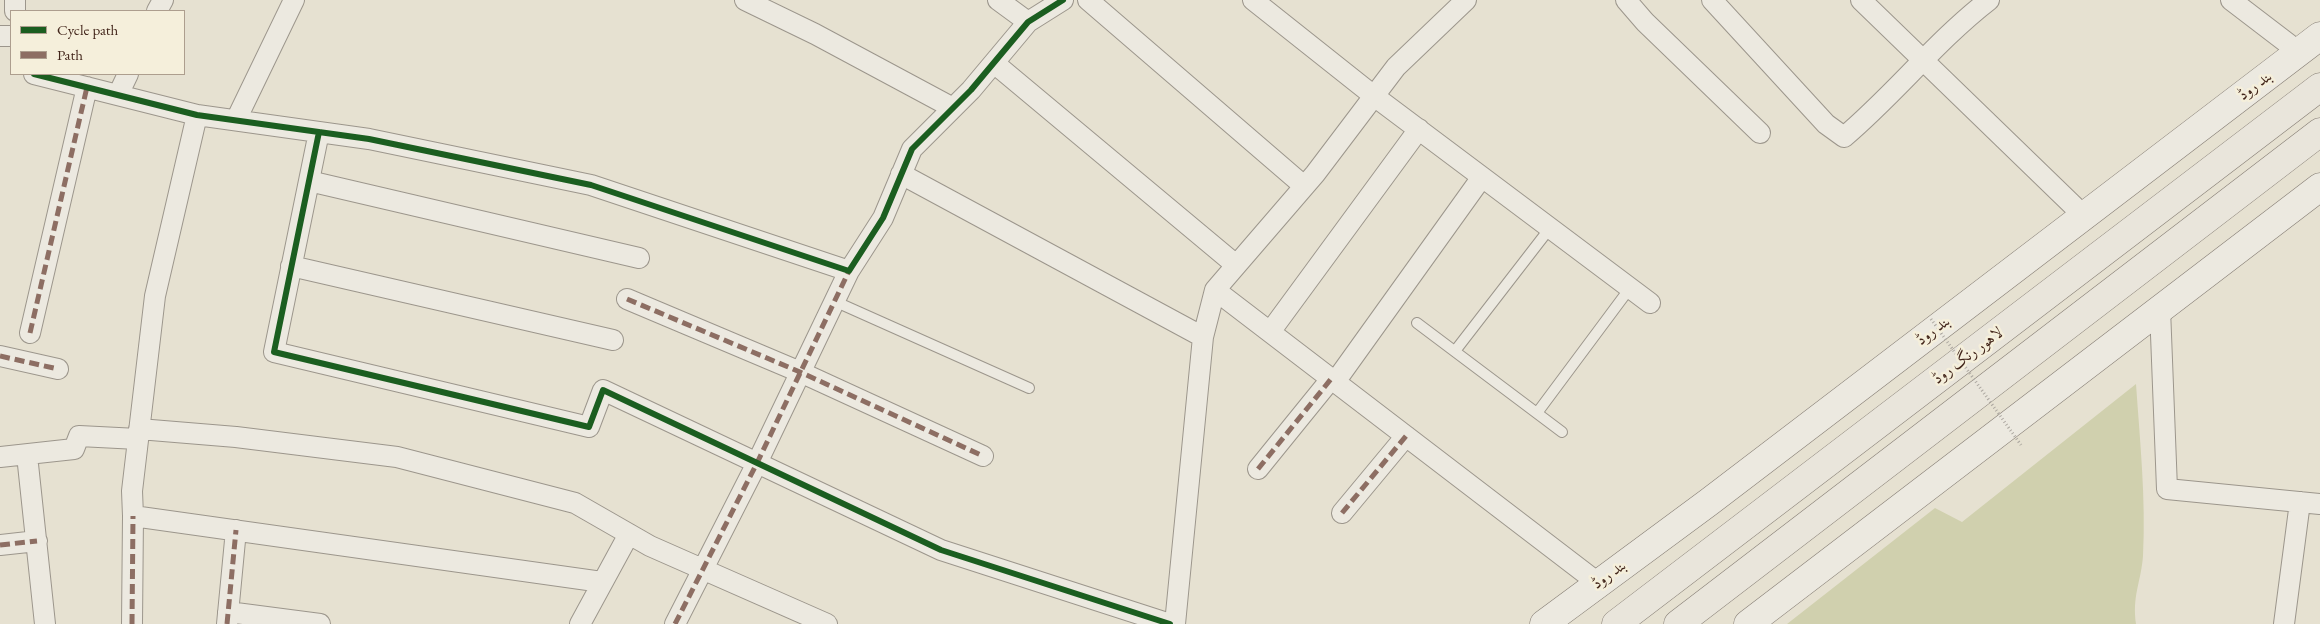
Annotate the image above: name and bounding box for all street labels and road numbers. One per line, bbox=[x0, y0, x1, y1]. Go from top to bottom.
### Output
street label: بند روڈ bbox=[2234, 67, 2276, 105]
street label: بند روڈ bbox=[1912, 312, 1954, 350]
street label: لاہور رنگ روڈ bbox=[1929, 323, 2007, 389]
street label: بند روڈ bbox=[1588, 556, 1630, 594]

